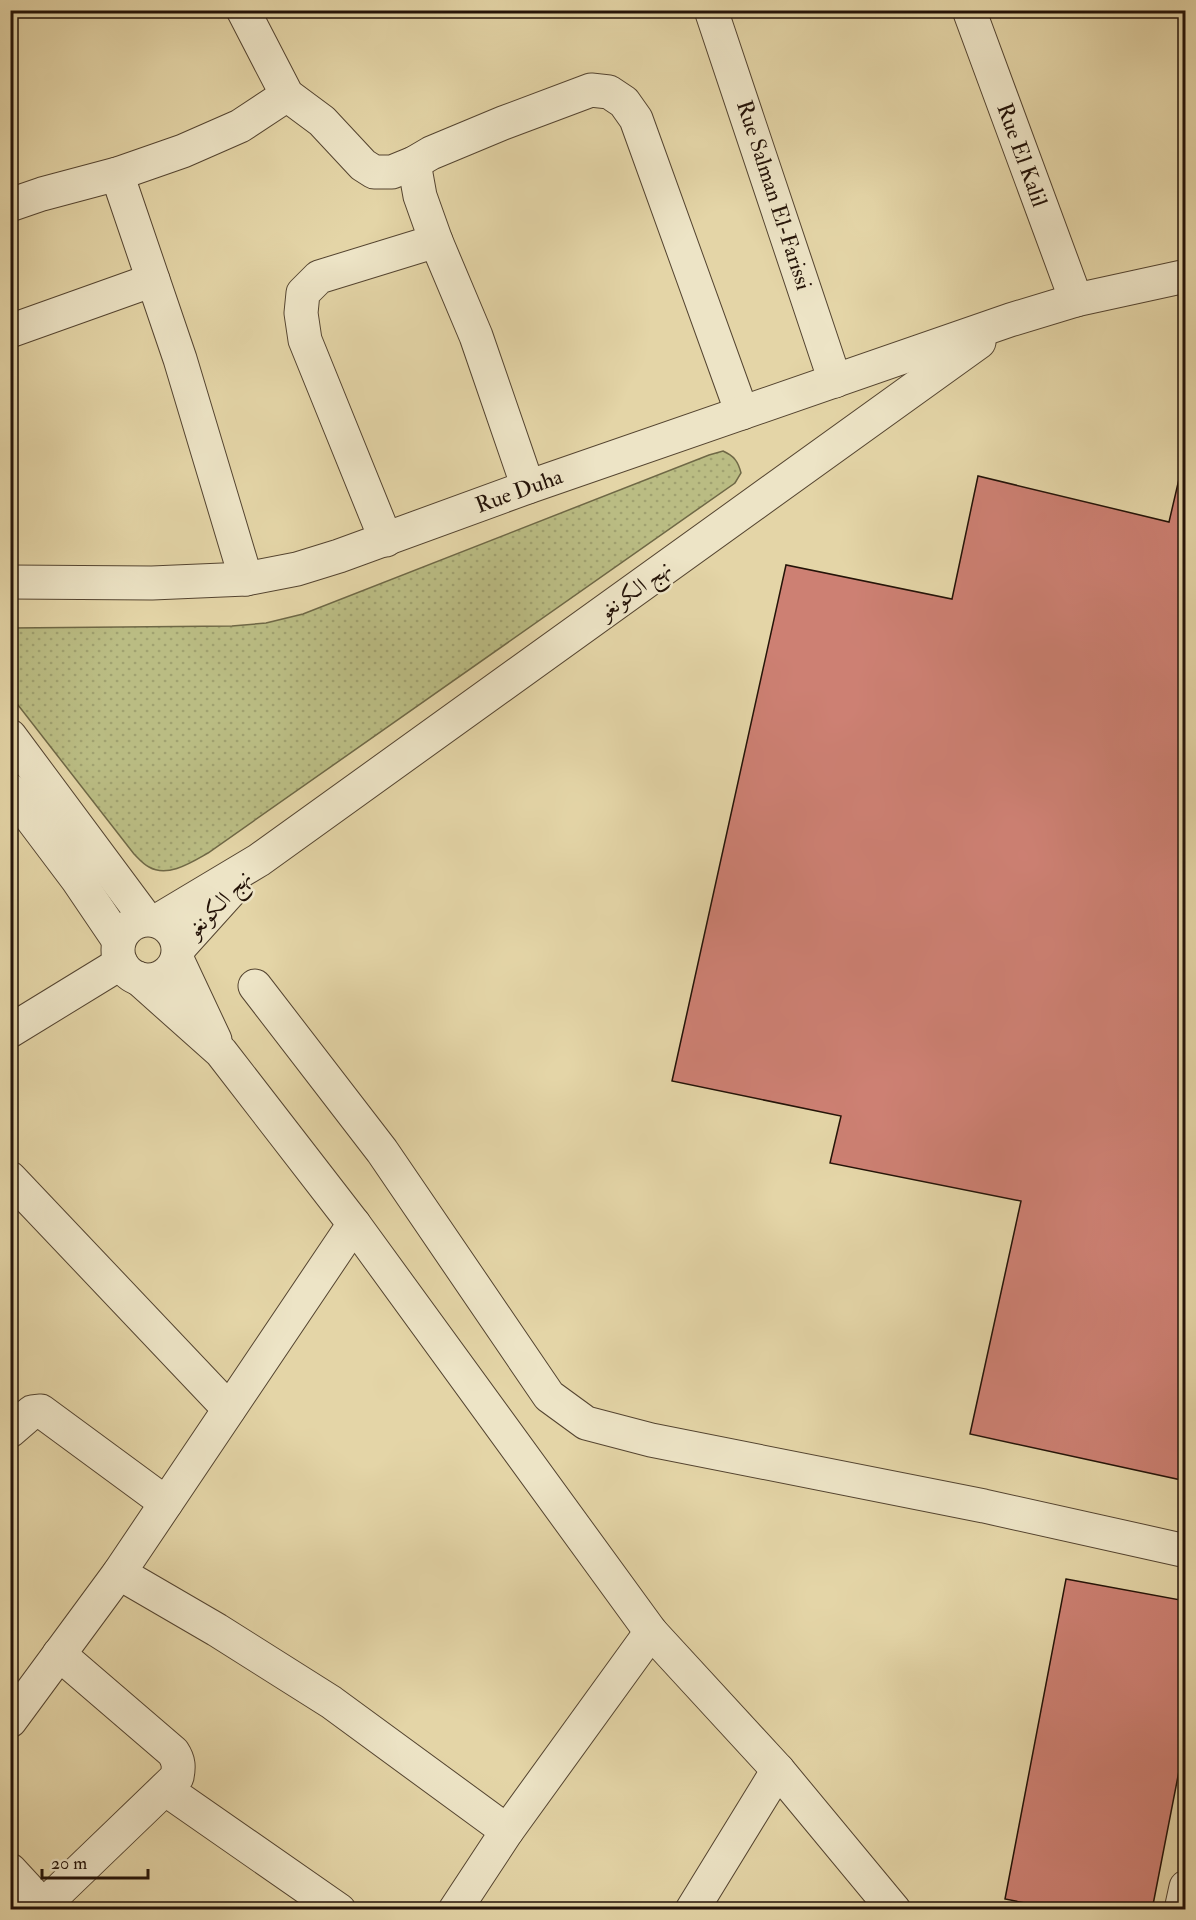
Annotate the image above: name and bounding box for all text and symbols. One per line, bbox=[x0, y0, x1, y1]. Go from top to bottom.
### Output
street label: Rue Salman El-Farissi bbox=[730, 97, 818, 294]
street label: Rue El Kalil bbox=[990, 99, 1054, 211]
street label: Rue Duha bbox=[472, 462, 567, 520]
street label: نهج الكونغو bbox=[591, 554, 680, 631]
street label: نهج الكونغو bbox=[179, 864, 261, 949]
scale bar bbox=[42, 1842, 148, 1880]
text: 20 m bbox=[51, 1852, 87, 1875]

